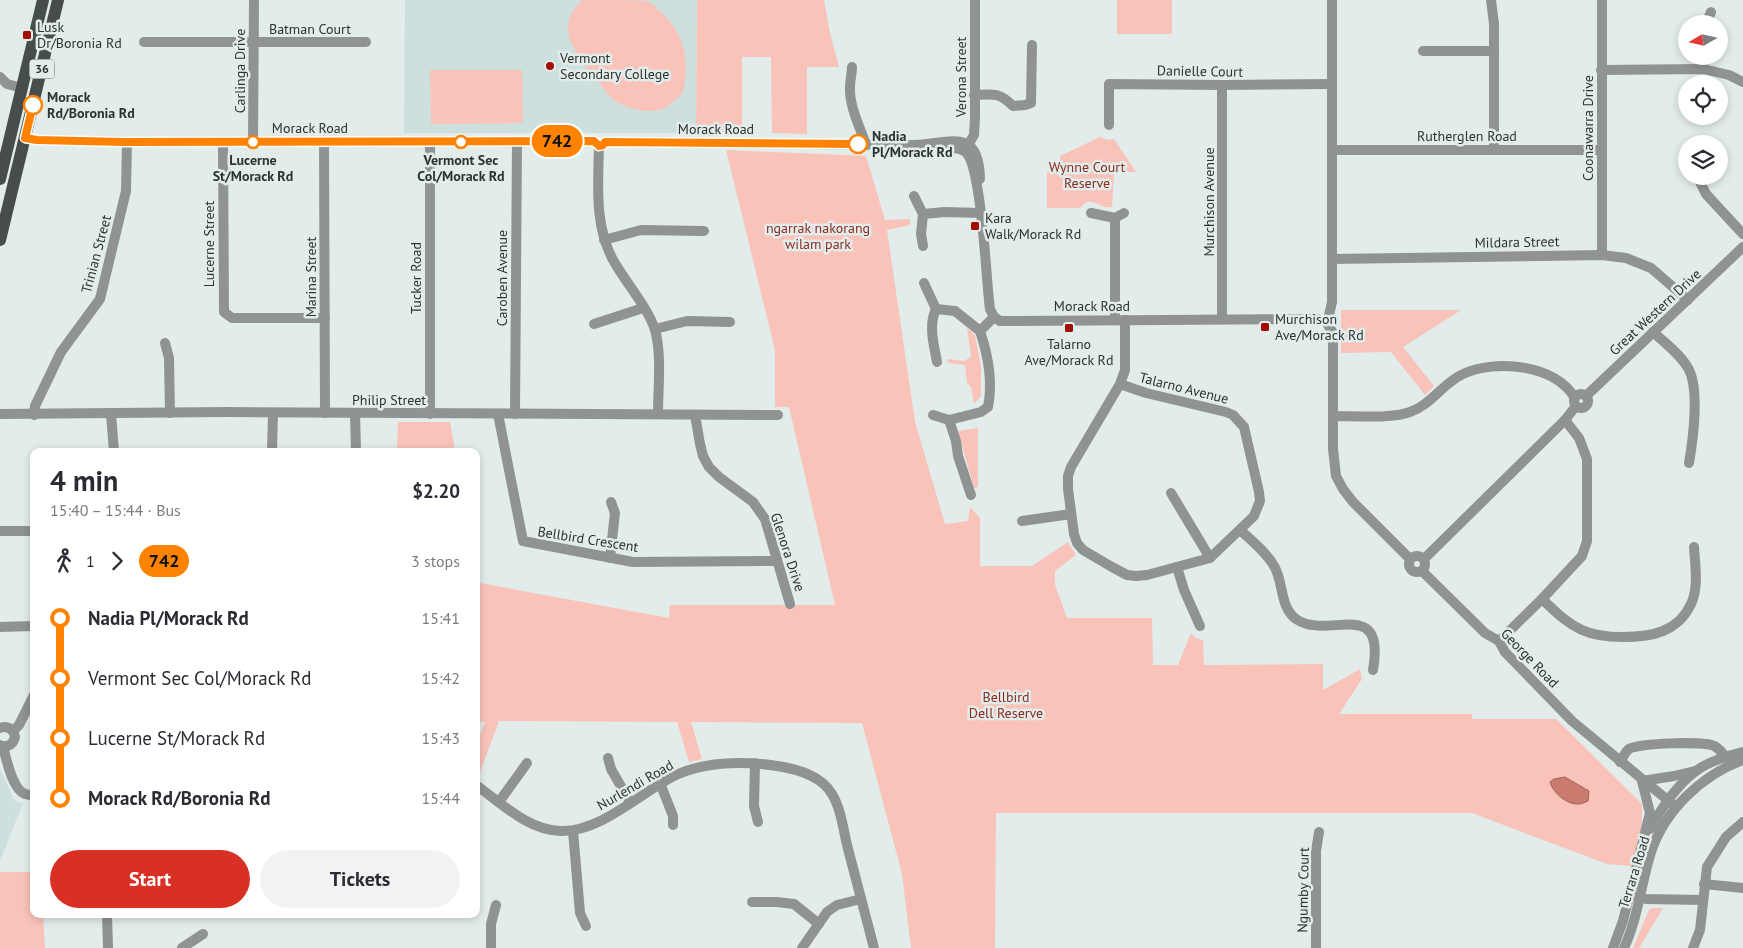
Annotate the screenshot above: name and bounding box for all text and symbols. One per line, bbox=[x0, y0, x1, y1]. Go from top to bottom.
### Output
north arrow bbox=[1678, 15, 1728, 65]
map controls bbox=[1678, 15, 1728, 185]
place label: Lusk Dr/Boronia Rd bbox=[37, 18, 122, 52]
street label: Batman Court bbox=[269, 20, 351, 38]
marker: Lusk Dr/Boronia Rd bbox=[21, 29, 33, 41]
street label: Carlinga Drive bbox=[231, 29, 249, 113]
street label: Verona Street bbox=[952, 36, 970, 118]
place label: Vermont Secondary College bbox=[559, 49, 669, 83]
road number: 36 bbox=[30, 60, 54, 78]
marker: Vermont Secondary College bbox=[544, 60, 556, 72]
street label: Danielle Court bbox=[1157, 61, 1243, 81]
street label: Coonawarra Drive bbox=[1579, 75, 1597, 181]
button: locate bbox=[1678, 75, 1728, 125]
place label: Morack Rd/Boronia Rd bbox=[47, 88, 135, 122]
marker: Morack Rd/Boronia Rd bbox=[23, 95, 43, 115]
street label: Morack Road bbox=[272, 119, 348, 137]
street label: Morack Road bbox=[678, 120, 754, 138]
line badge: 742 bbox=[528, 125, 586, 157]
place label: Nadia Pl/Morack Rd bbox=[872, 127, 952, 161]
street label: Rutherglen Road bbox=[1417, 127, 1517, 145]
text: 742 bbox=[542, 129, 572, 152]
marker: Nadia Pl/Morack Rd bbox=[848, 134, 868, 154]
marker: Lucerne St/Morack Rd bbox=[246, 135, 260, 149]
marker: Vermont Sec Col/Morack Rd bbox=[454, 135, 468, 149]
button: layers bbox=[1678, 135, 1728, 185]
street label: Murchison Avenue bbox=[1200, 147, 1218, 257]
place label: Lucerne St/Morack Rd bbox=[213, 151, 293, 185]
place label: Vermont Sec Col/Morack Rd bbox=[417, 151, 505, 185]
park label: Wynne Court Reserve bbox=[1049, 158, 1126, 192]
street label: Lucerne Street bbox=[200, 200, 218, 287]
place label: Kara Walk/Morack Rd bbox=[985, 209, 1081, 243]
street label: Trinian Street bbox=[77, 213, 115, 295]
park label: ngarrak nakorang wilam park bbox=[766, 219, 870, 253]
marker: Kara Walk/Morack Rd bbox=[969, 220, 981, 232]
street label: Caroben Avenue bbox=[493, 230, 511, 326]
street label: Mildara Street bbox=[1475, 232, 1560, 252]
street label: Marina Street bbox=[302, 236, 320, 317]
street label: Tucker Road bbox=[407, 242, 425, 314]
street label: Great Western Drive bbox=[1605, 265, 1705, 359]
street label: Morack Road bbox=[1054, 297, 1130, 315]
place label: Murchison Ave/Morack Rd bbox=[1275, 310, 1364, 344]
marker: Murchison Ave/Morack Rd bbox=[1259, 321, 1271, 333]
marker: Talarno Ave/Morack Rd bbox=[1063, 322, 1075, 334]
place label: Talarno Ave/Morack Rd bbox=[1025, 335, 1113, 369]
street label: Talarno Avenue bbox=[1138, 368, 1230, 408]
street label: Philip Street bbox=[352, 391, 426, 409]
text: 4 min bbox=[50, 462, 118, 499]
text: $2.20 bbox=[412, 479, 460, 503]
text: 15:40 – 15:44 · Bus bbox=[50, 500, 181, 520]
street label: Glenora Drive bbox=[767, 510, 809, 594]
street label: Bellbird Crescent bbox=[536, 522, 640, 556]
icon: walk bbox=[50, 547, 78, 575]
icon: forward bbox=[103, 547, 131, 575]
text: 742 bbox=[149, 549, 179, 572]
text: 1 bbox=[86, 551, 95, 571]
text: 3 stops bbox=[411, 551, 460, 571]
text: Nadia Pl/Morack Rd bbox=[88, 606, 249, 630]
text: 15:41 bbox=[422, 608, 460, 628]
street label: George Road bbox=[1497, 624, 1563, 692]
text: Vermont Sec Col/Morack Rd bbox=[88, 666, 311, 690]
text: 15:42 bbox=[422, 668, 460, 688]
park label: Bellbird Dell Reserve bbox=[969, 688, 1043, 722]
text: Lucerne St/Morack Rd bbox=[88, 726, 265, 750]
text: 15:43 bbox=[422, 728, 460, 748]
street label: Nurlendi Road bbox=[594, 756, 676, 814]
text: Morack Rd/Boronia Rd bbox=[88, 786, 270, 810]
text: 15:44 bbox=[422, 788, 460, 808]
street label: Terrara Road bbox=[1614, 834, 1654, 910]
street label: Ngumby Court bbox=[1293, 847, 1313, 933]
button: Start bbox=[50, 850, 250, 908]
button: Tickets bbox=[260, 850, 460, 908]

